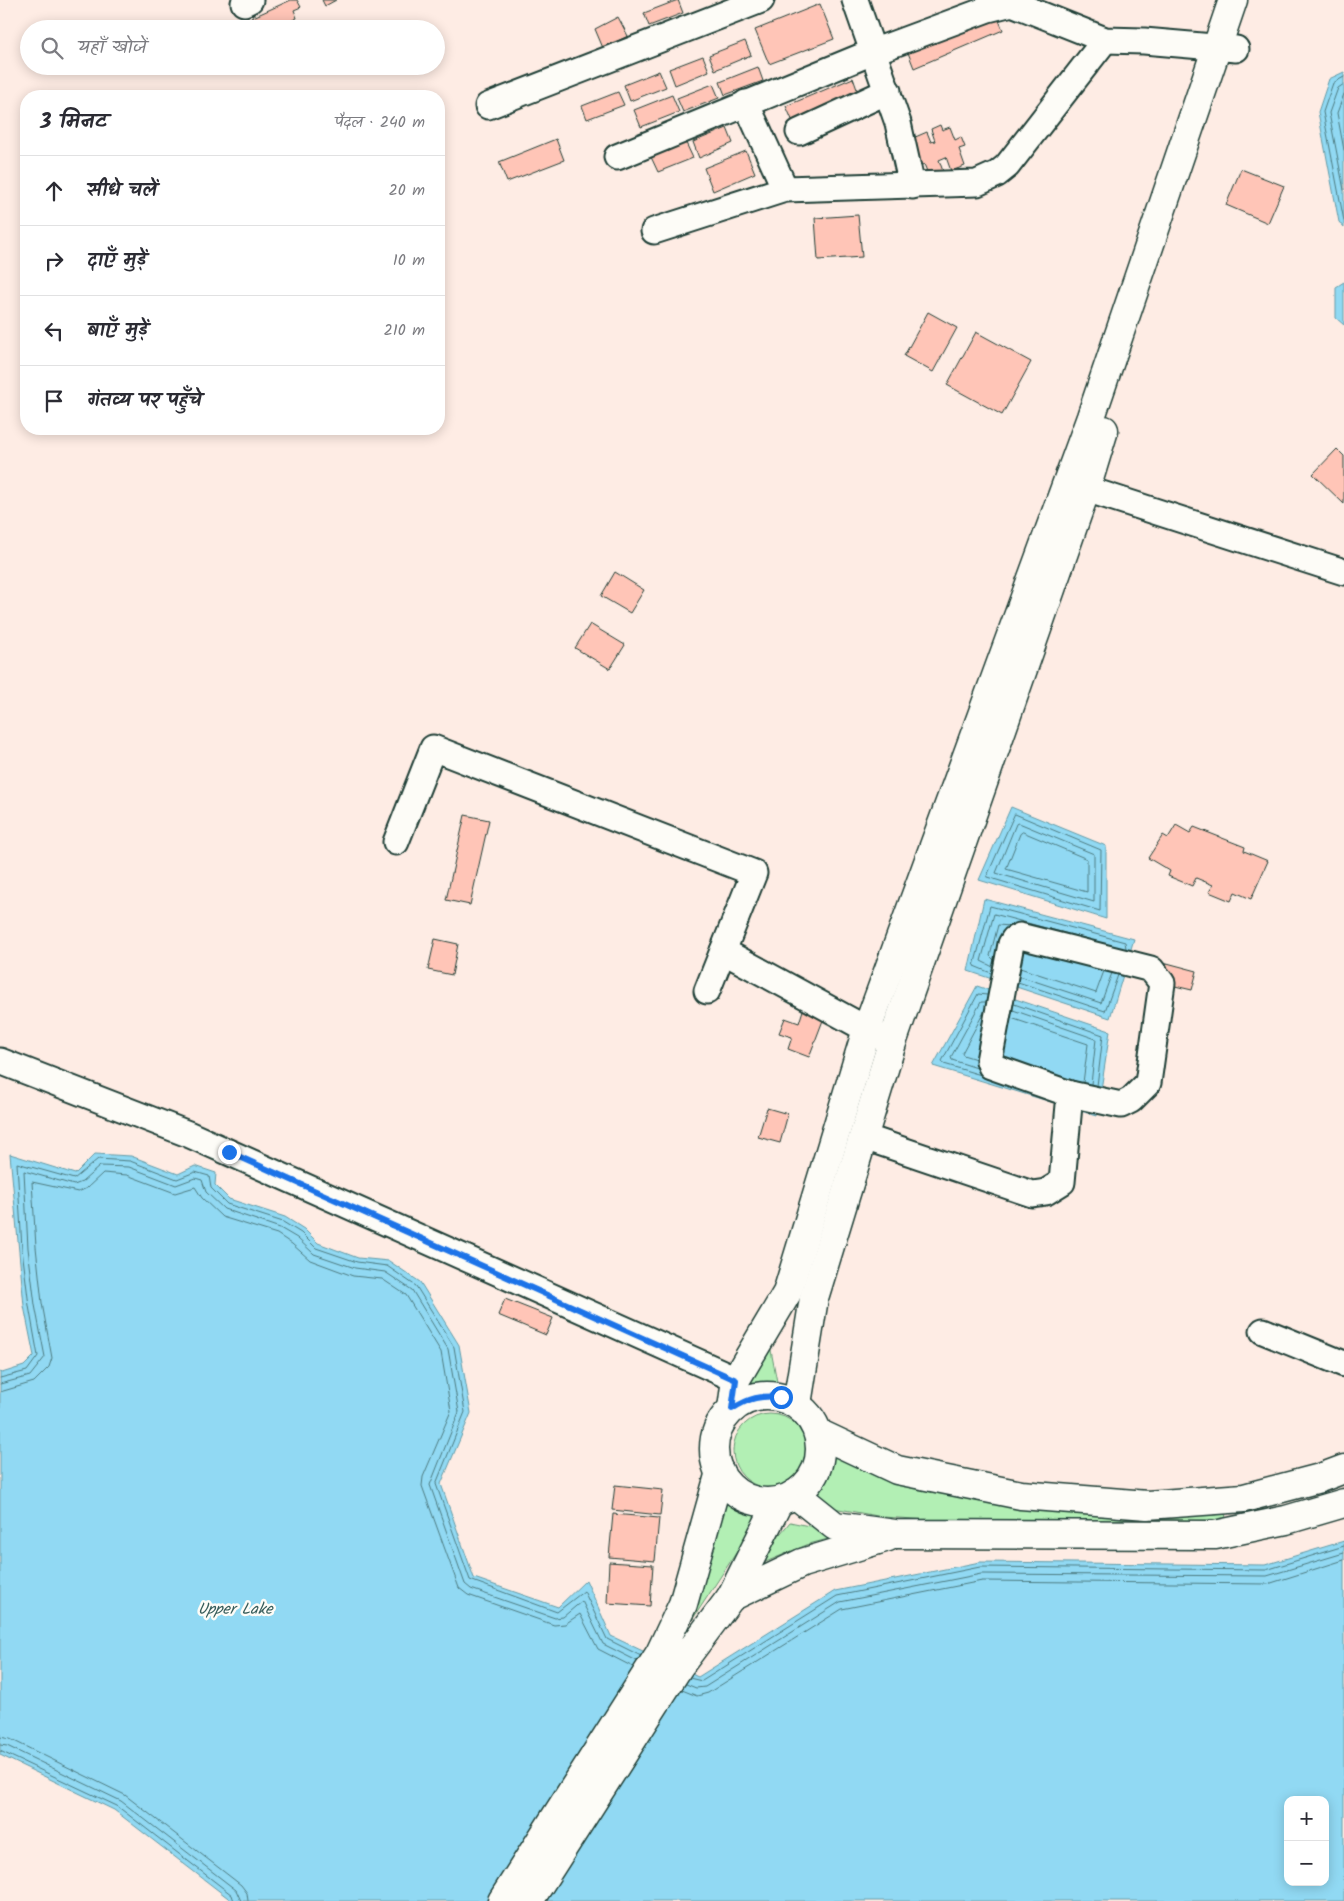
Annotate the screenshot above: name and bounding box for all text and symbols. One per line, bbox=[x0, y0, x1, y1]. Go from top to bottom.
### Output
search box bbox=[20, 20, 445, 75]
text: यहाँ खोजें bbox=[78, 33, 147, 63]
icon: search bbox=[38, 34, 66, 62]
text: 3 मिनट bbox=[40, 106, 107, 139]
text: पैदल · 240 m bbox=[335, 110, 425, 135]
text: सीधे चलें bbox=[87, 176, 157, 206]
icon: ahead bbox=[40, 177, 68, 205]
text: 20 m bbox=[389, 178, 425, 203]
text: दाएँ मुड़ें bbox=[87, 246, 146, 276]
icon: right bbox=[40, 247, 68, 275]
text: 10 m bbox=[393, 248, 425, 273]
text: बाएँ मुड़ें bbox=[87, 316, 148, 346]
icon: left bbox=[40, 317, 68, 345]
text: 210 m bbox=[384, 318, 425, 343]
text: गंतव्य पर पहुँचे bbox=[87, 386, 202, 416]
icon: arrive bbox=[40, 387, 68, 415]
route end bbox=[218, 1141, 241, 1164]
route start bbox=[770, 1386, 793, 1409]
water label: Upper Lake bbox=[198, 1597, 274, 1622]
map controls bbox=[1284, 1796, 1329, 1886]
button: + bbox=[1284, 1796, 1329, 1841]
button: − bbox=[1284, 1841, 1329, 1886]

